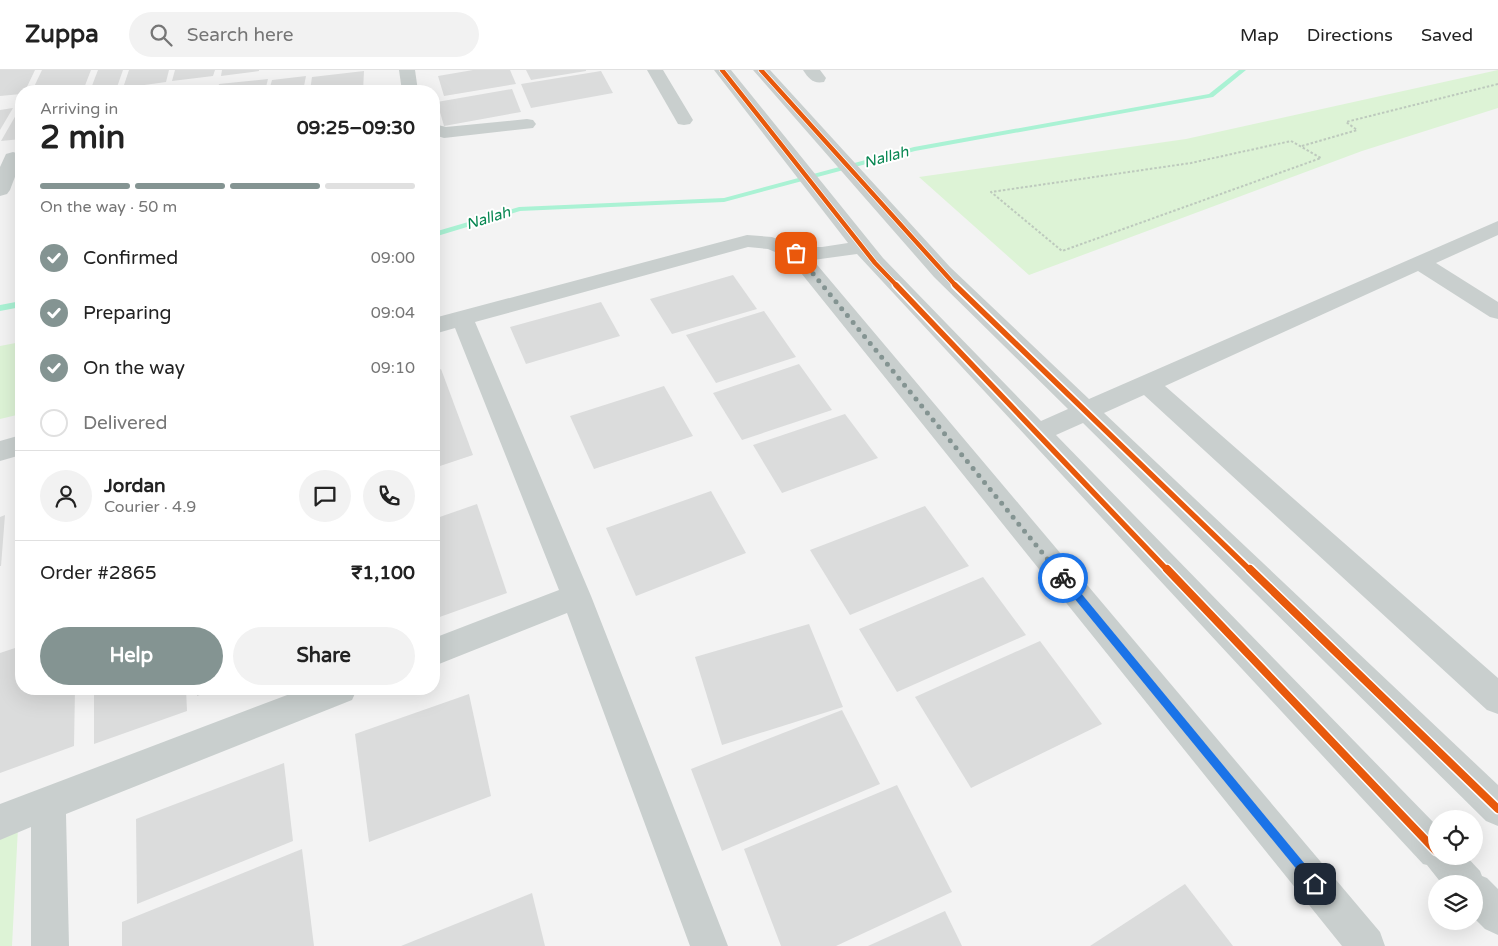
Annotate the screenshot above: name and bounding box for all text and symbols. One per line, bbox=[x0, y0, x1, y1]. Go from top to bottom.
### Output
search box bbox=[129, 12, 479, 57]
text: Zuppa bbox=[25, 20, 99, 49]
icon: search bbox=[147, 21, 175, 49]
text: Search here bbox=[187, 24, 294, 46]
text: Map bbox=[1240, 24, 1279, 46]
text: Directions bbox=[1307, 24, 1393, 46]
text: Saved bbox=[1421, 24, 1473, 46]
text: Arriving in bbox=[40, 99, 118, 119]
text: 09:25–09:30 bbox=[297, 117, 415, 139]
text: 2 min bbox=[40, 119, 125, 157]
water label: Nallah bbox=[862, 142, 911, 172]
text: On the way · 50 m bbox=[40, 197, 177, 217]
water label: Nallah bbox=[464, 202, 513, 233]
pin bbox=[775, 232, 817, 274]
icon: bag bbox=[782, 239, 810, 267]
icon: check bbox=[40, 244, 68, 272]
text: Confirmed bbox=[83, 247, 178, 269]
text: 09:00 bbox=[371, 248, 415, 268]
icon: check bbox=[40, 299, 68, 327]
text: Preparing bbox=[83, 302, 172, 324]
text: 09:04 bbox=[371, 303, 415, 323]
icon: check bbox=[40, 354, 68, 382]
text: On the way bbox=[83, 357, 185, 379]
text: 09:10 bbox=[371, 358, 415, 378]
text: Delivered bbox=[83, 412, 168, 434]
button: person bbox=[40, 470, 92, 522]
button: chat bbox=[299, 470, 351, 522]
button: phone bbox=[363, 470, 415, 522]
text: Jordan bbox=[104, 475, 166, 497]
text: Courier · 4.9 bbox=[104, 497, 196, 517]
courier bbox=[1038, 553, 1088, 603]
text: Order #2865 bbox=[40, 562, 157, 584]
text: ₹1,100 bbox=[351, 562, 415, 584]
icon: bike bbox=[1049, 564, 1077, 592]
button: Help bbox=[40, 627, 223, 685]
button: Share bbox=[233, 627, 415, 685]
map controls bbox=[1428, 810, 1483, 930]
button: locate bbox=[1428, 810, 1483, 865]
pin bbox=[1294, 863, 1336, 905]
icon: home bbox=[1301, 870, 1329, 898]
button: layers bbox=[1428, 875, 1483, 930]

